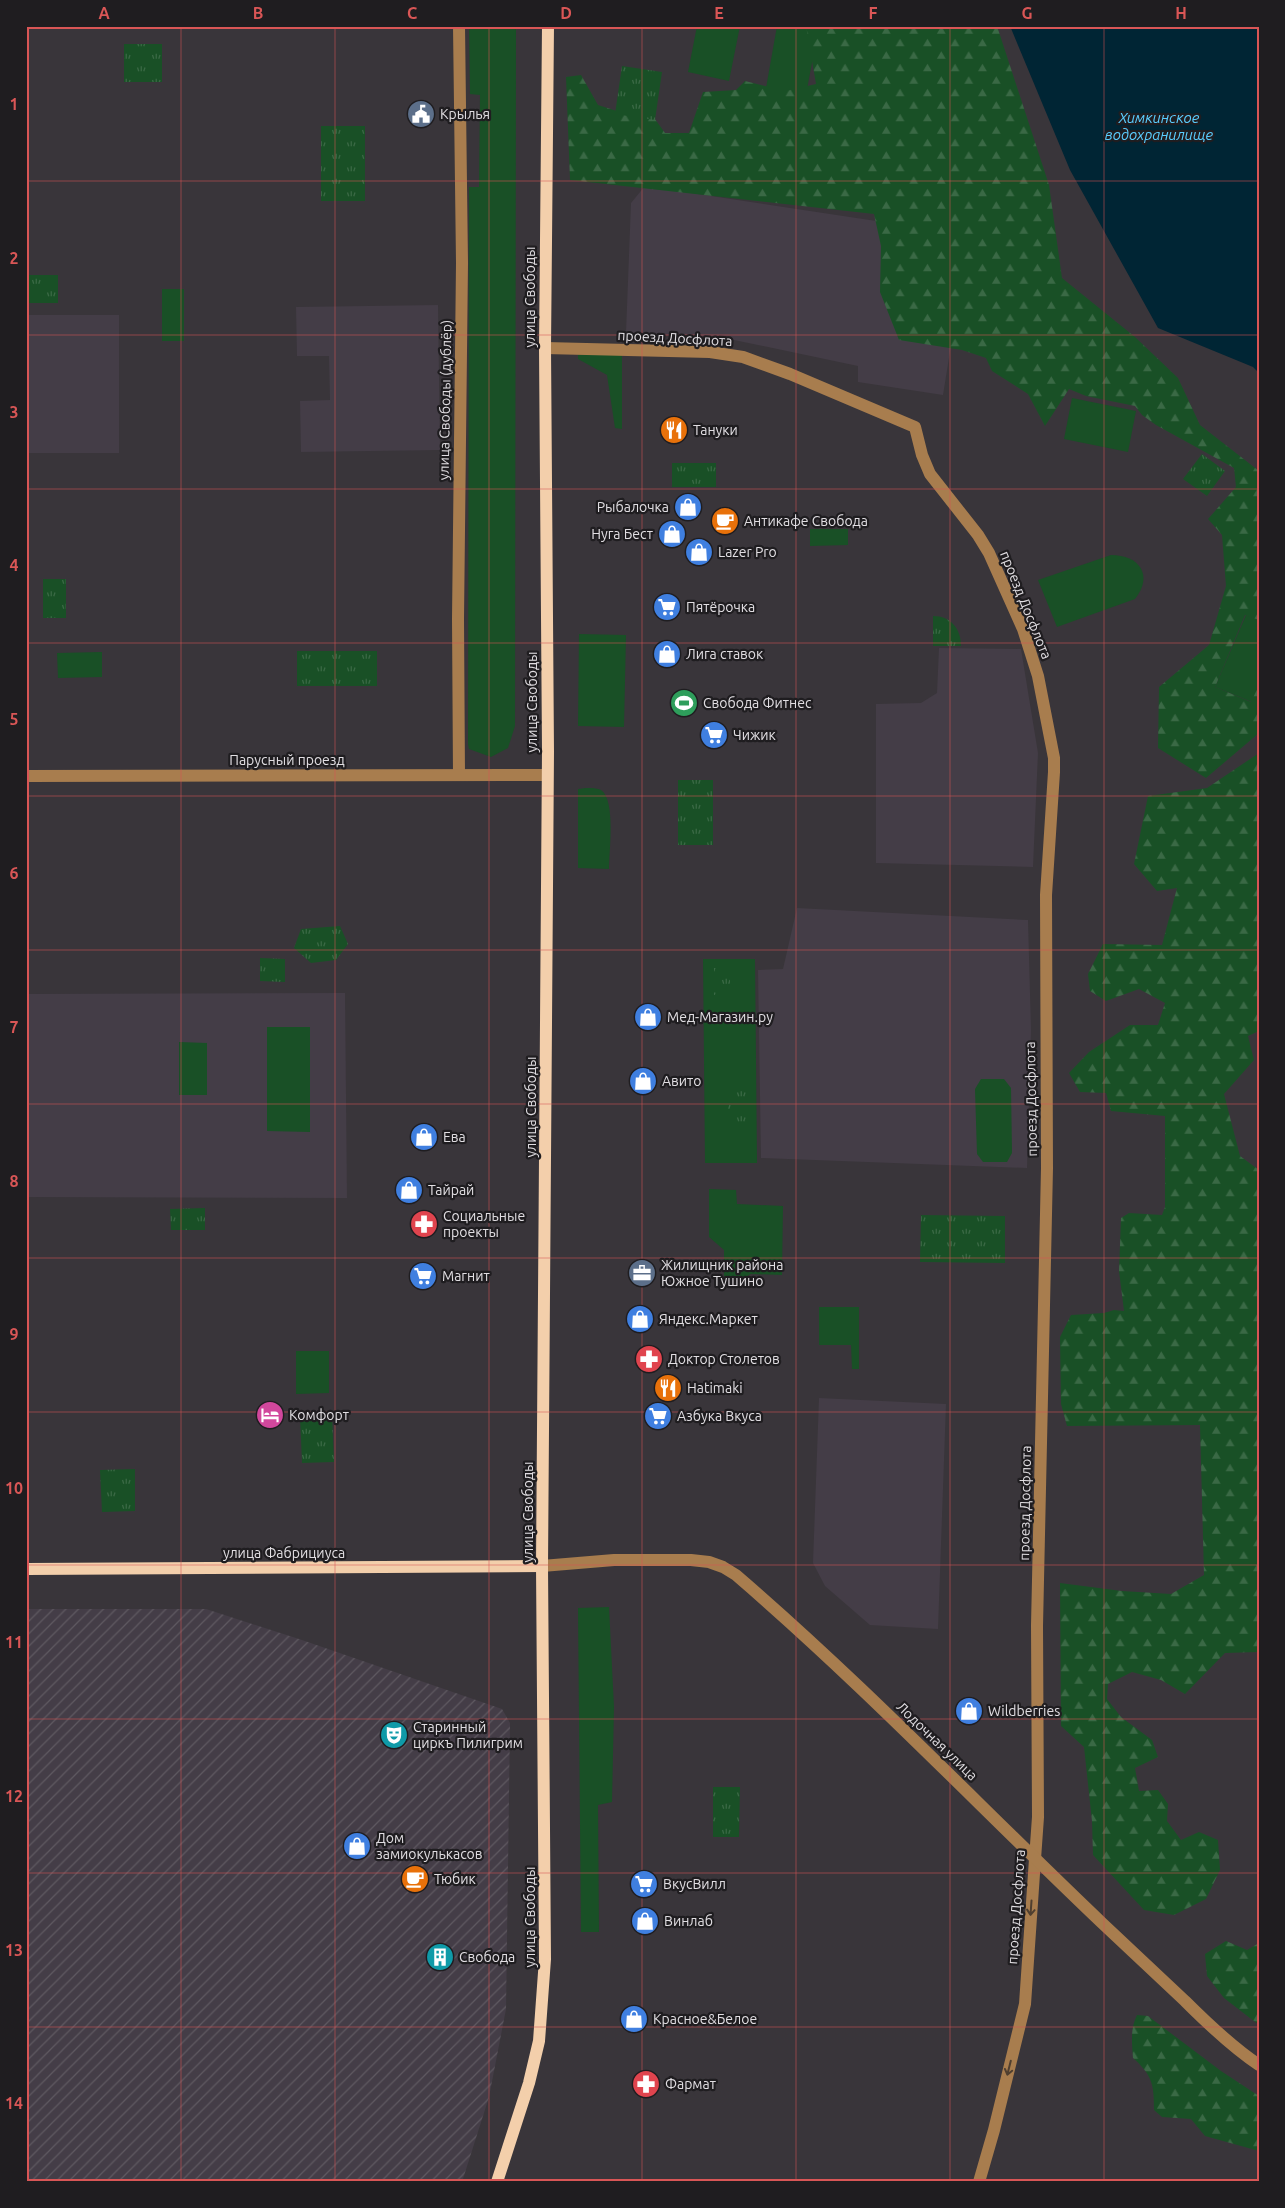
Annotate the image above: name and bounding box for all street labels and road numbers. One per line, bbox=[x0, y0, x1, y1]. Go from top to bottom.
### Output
street label: улица Свободы bbox=[522, 246, 538, 348]
street label: улица Свободы (дублёр) bbox=[436, 320, 454, 480]
street label: проезд Досфлота bbox=[617, 327, 733, 349]
street label: проезд Досфлота bbox=[997, 549, 1055, 661]
street label: улица Свободы bbox=[524, 651, 540, 753]
street label: Парусный проезд bbox=[229, 752, 345, 768]
street label: проезд Досфлота bbox=[1022, 1041, 1040, 1157]
street label: улица Свободы bbox=[523, 1056, 539, 1158]
street label: проезд Досфлота bbox=[1016, 1445, 1034, 1561]
street label: улица Свободы bbox=[520, 1461, 536, 1563]
street label: улица Фабрициуса bbox=[223, 1545, 345, 1561]
street label: Лодочная улица bbox=[893, 1698, 981, 1784]
street label: проезд Досфлота bbox=[1004, 1849, 1028, 1965]
street label: улица Свободы bbox=[522, 1866, 538, 1968]

